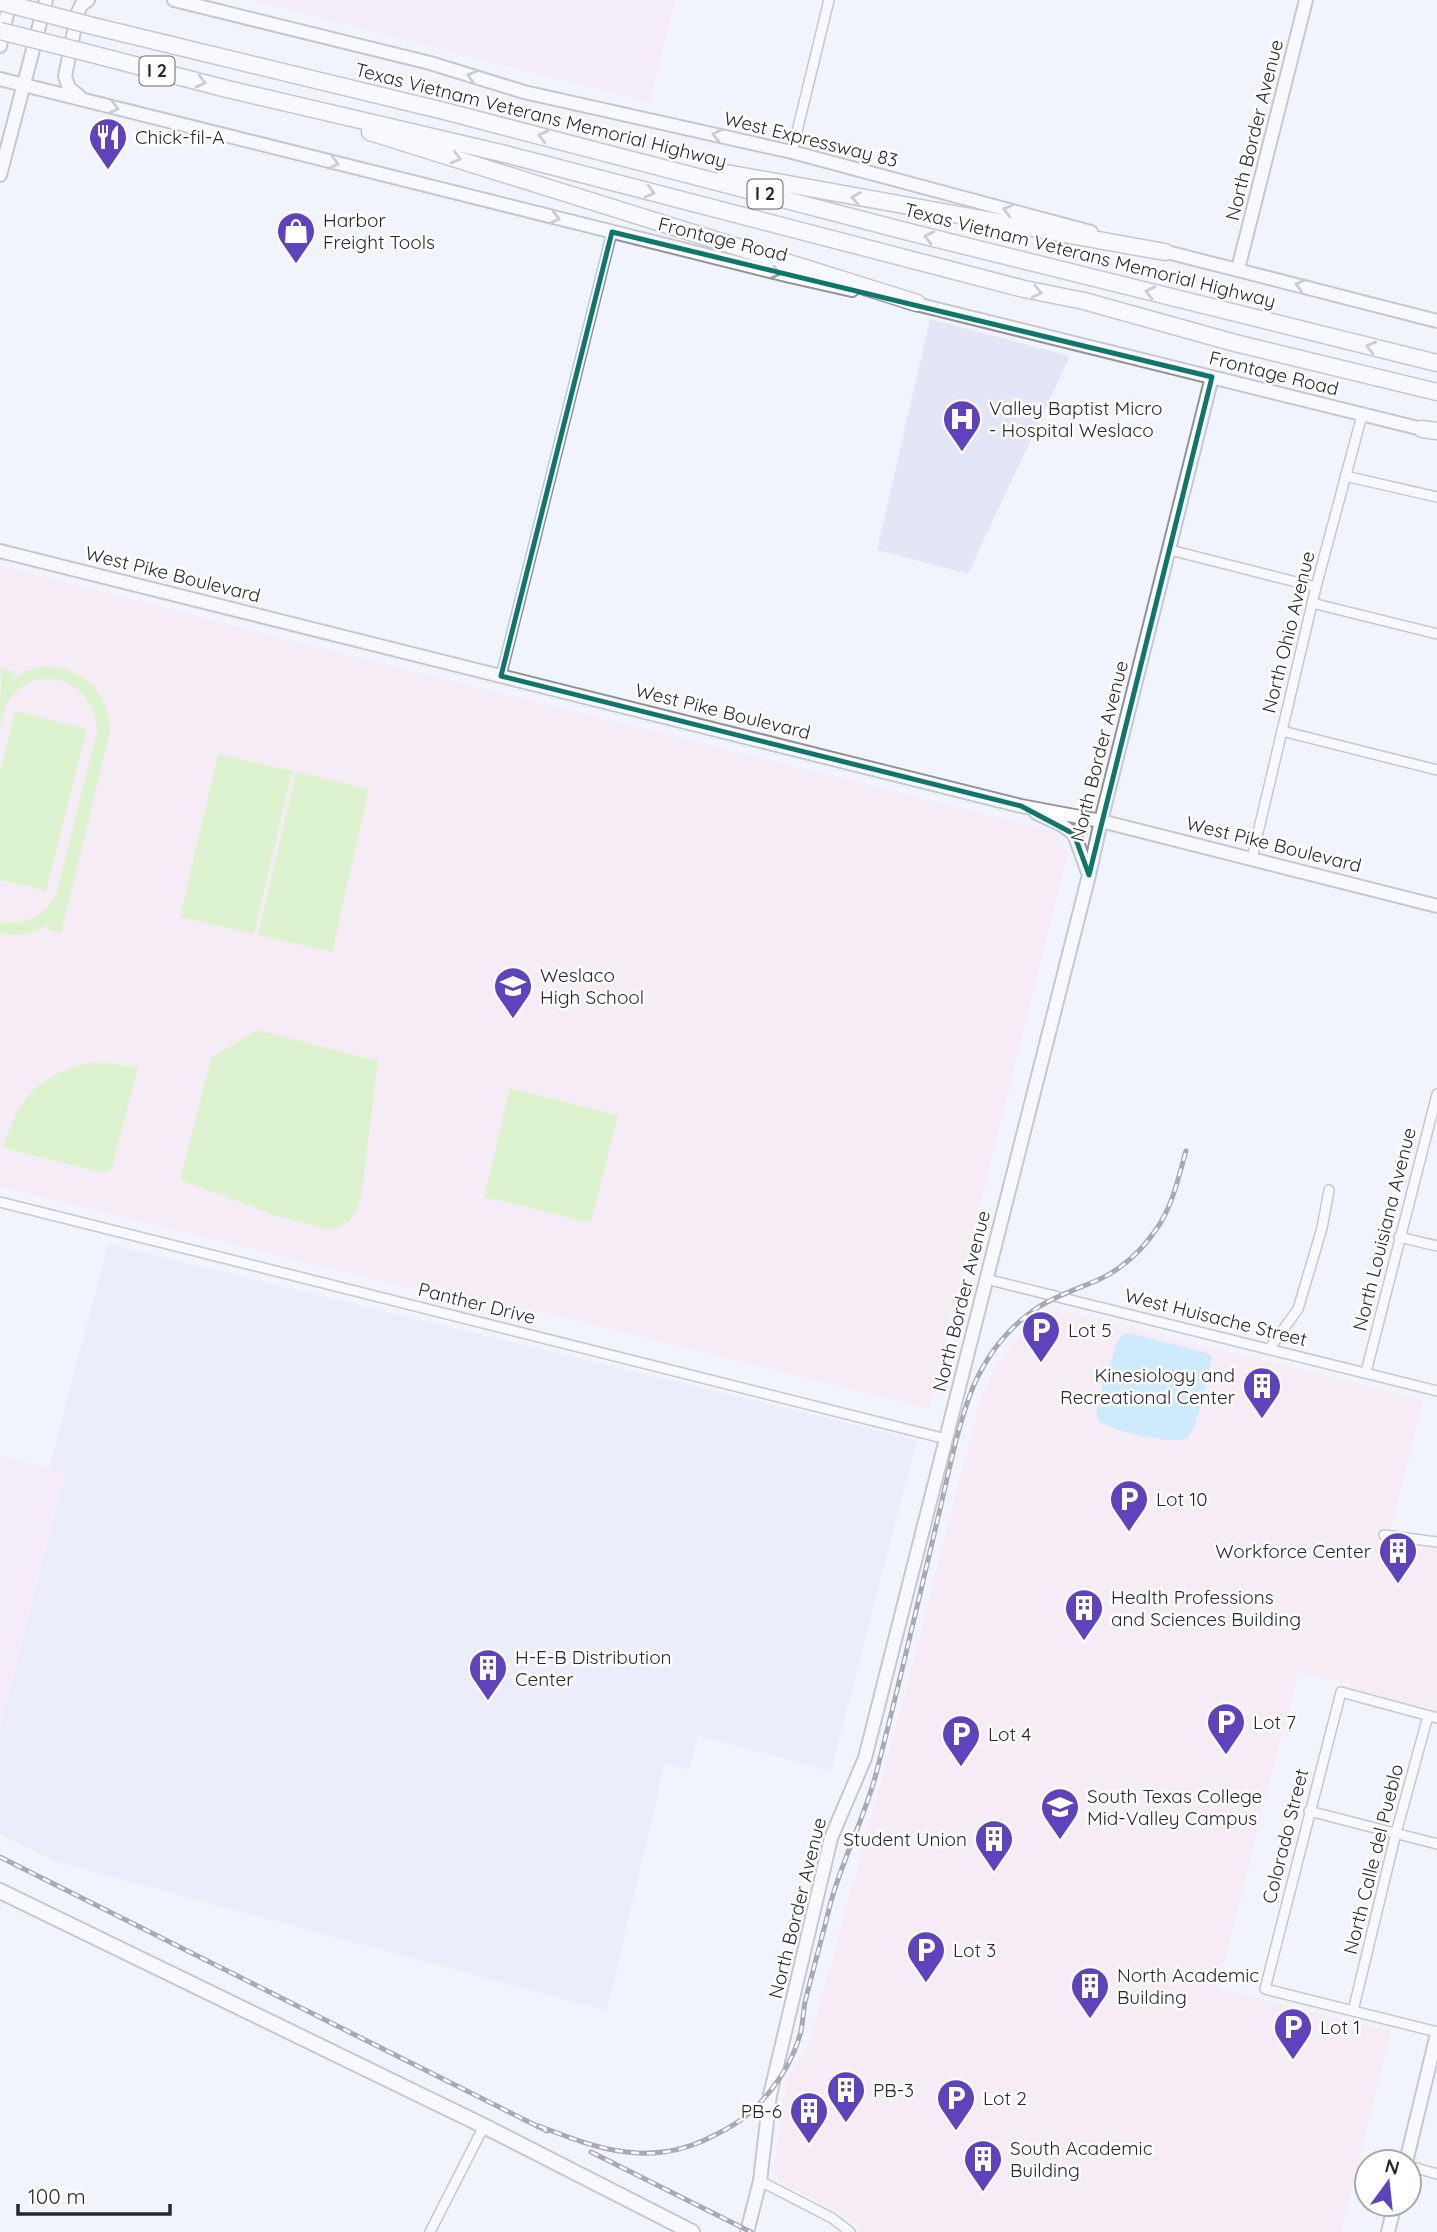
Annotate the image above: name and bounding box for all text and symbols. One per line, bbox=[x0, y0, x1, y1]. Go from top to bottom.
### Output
street label: North Border Avenue bbox=[1220, 37, 1288, 223]
road number: I 2 bbox=[140, 56, 174, 86]
street label: Texas Vietnam Veterans Memorial Highway bbox=[353, 57, 729, 173]
one-way arrow bbox=[466, 69, 478, 84]
one-way arrow bbox=[195, 74, 207, 88]
one-way arrow bbox=[108, 99, 120, 114]
street label: West Expressway 83 bbox=[722, 106, 900, 172]
restaurant icon: Chick-fil-A bbox=[87, 116, 129, 171]
place label: Chick-fil-A bbox=[135, 125, 225, 149]
one-way arrow bbox=[711, 129, 723, 143]
one-way arrow bbox=[537, 130, 549, 144]
one-way arrow bbox=[450, 150, 462, 165]
one-way arrow bbox=[328, 155, 340, 169]
road number: I 2 bbox=[748, 180, 782, 209]
one-way arrow bbox=[644, 184, 656, 198]
one-way arrow bbox=[850, 191, 862, 206]
street label: Texas Vietnam Veterans Memorial Highway bbox=[902, 197, 1278, 313]
one-way arrow bbox=[1003, 204, 1015, 218]
place label: Harbor Freight Tools bbox=[323, 208, 435, 254]
shop icon: Harbor Freight Tools bbox=[275, 210, 317, 265]
one-way arrow bbox=[549, 210, 561, 224]
street label: Frontage Road bbox=[656, 211, 790, 267]
one-way arrow bbox=[923, 231, 935, 245]
one-way arrow bbox=[770, 265, 782, 279]
one-way arrow bbox=[1294, 279, 1306, 293]
one-way arrow bbox=[1031, 283, 1043, 298]
one-way arrow bbox=[1144, 286, 1156, 300]
one-way arrow bbox=[1365, 341, 1377, 355]
street label: Frontage Road bbox=[1207, 345, 1341, 401]
place label: Valley Baptist Micro - Hospital Weslaco bbox=[989, 396, 1163, 442]
hospital icon: Valley Baptist Micro - Hospital Weslaco bbox=[941, 398, 983, 453]
street label: West Pike Boulevard bbox=[83, 541, 263, 607]
street label: North Ohio Avenue bbox=[1256, 549, 1320, 715]
street label: North Border Avenue bbox=[1065, 658, 1133, 844]
street label: West Pike Boulevard bbox=[633, 678, 813, 744]
street label: West Pike Boulevard bbox=[1184, 811, 1364, 877]
place label: Weslaco High School bbox=[540, 963, 644, 1009]
school or university icon: Weslaco High School bbox=[492, 965, 534, 1020]
street label: North Louisiana Avenue bbox=[1347, 1125, 1421, 1333]
street label: North Border Avenue bbox=[927, 1208, 995, 1394]
street label: Panther Drive bbox=[416, 1277, 538, 1329]
street label: West Huisache Street bbox=[1122, 1283, 1310, 1351]
parking icon: Lot 5 bbox=[1020, 1309, 1062, 1364]
place label: Lot 5 bbox=[1068, 1318, 1112, 1342]
place label: Kinesiology and Recreational Center bbox=[1060, 1363, 1236, 1409]
building icon: Kinesiology and Recreational Center bbox=[1241, 1365, 1283, 1420]
parking icon: Lot 10 bbox=[1108, 1478, 1150, 1533]
place label: Lot 10 bbox=[1156, 1487, 1208, 1511]
building icon: Workforce Center bbox=[1377, 1530, 1419, 1585]
place label: Workforce Center bbox=[1215, 1539, 1372, 1563]
place label: Health Professions and Sciences Building bbox=[1111, 1585, 1301, 1631]
building icon: Health Professions and Sciences Building bbox=[1063, 1587, 1105, 1642]
place label: H-E-B Distribution Center bbox=[515, 1645, 672, 1691]
building icon: H-E-B Distribution Center bbox=[467, 1647, 509, 1702]
parking icon: Lot 7 bbox=[1205, 1701, 1247, 1756]
place label: Lot 7 bbox=[1253, 1710, 1296, 1734]
parking icon: Lot 4 bbox=[940, 1713, 982, 1768]
place label: Lot 4 bbox=[988, 1722, 1031, 1746]
street label: North Calle del Pueblo bbox=[1338, 1761, 1408, 1957]
street label: Colorado Street bbox=[1257, 1766, 1313, 1906]
place label: South Texas College Mid-Valley Campus bbox=[1087, 1784, 1262, 1830]
school or university icon: South Texas College Mid-Valley Campus bbox=[1039, 1786, 1081, 1841]
street label: North Border Avenue bbox=[763, 1815, 831, 2001]
building icon: Student Union bbox=[973, 1818, 1015, 1873]
place label: Student Union bbox=[843, 1827, 967, 1851]
parking icon: Lot 3 bbox=[905, 1929, 947, 1984]
place label: Lot 3 bbox=[953, 1938, 996, 1962]
place label: North Academic Building bbox=[1117, 1963, 1259, 2009]
building icon: North Academic Building bbox=[1069, 1965, 1111, 2020]
parking icon: Lot 1 bbox=[1272, 2006, 1314, 2061]
place label: Lot 1 bbox=[1320, 2015, 1360, 2039]
building icon: PB-3 bbox=[825, 2069, 867, 2124]
parking icon: Lot 2 bbox=[935, 2077, 977, 2132]
place label: PB-3 bbox=[873, 2078, 914, 2102]
place label: Lot 2 bbox=[983, 2086, 1027, 2110]
building icon: PB-6 bbox=[788, 2090, 830, 2145]
place label: PB-6 bbox=[741, 2099, 782, 2123]
place label: South Academic Building bbox=[1010, 2136, 1153, 2182]
building icon: South Academic Building bbox=[962, 2138, 1004, 2193]
north arrow bbox=[1353, 2148, 1423, 2218]
text: N bbox=[1383, 2153, 1402, 2180]
scale bar bbox=[18, 2172, 170, 2216]
text: 100 m bbox=[28, 2183, 86, 2209]

